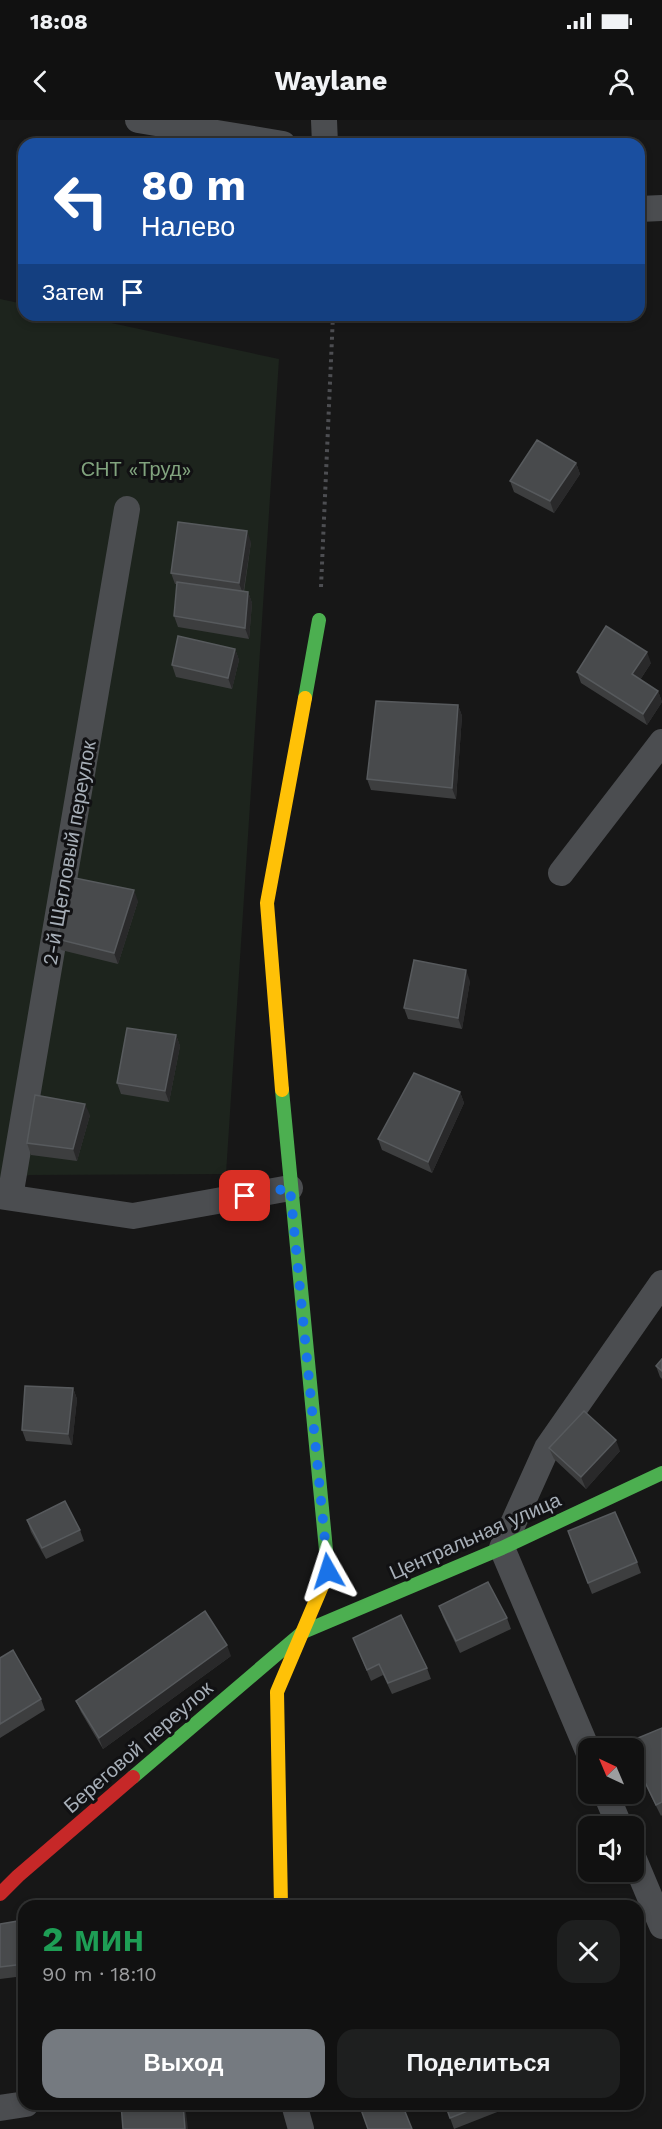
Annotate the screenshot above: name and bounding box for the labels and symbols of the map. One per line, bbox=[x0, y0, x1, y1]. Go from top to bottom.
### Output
park label: СНТ «Труд» bbox=[81, 457, 191, 481]
street label: 2-й Щегловый переулок bbox=[37, 739, 101, 967]
pin bbox=[219, 1170, 270, 1221]
street label: Центральная улица bbox=[385, 1487, 565, 1585]
position arrow bbox=[296, 1539, 360, 1603]
street label: Береговой переулок bbox=[59, 1676, 217, 1818]
north arrow bbox=[578, 1738, 644, 1804]

